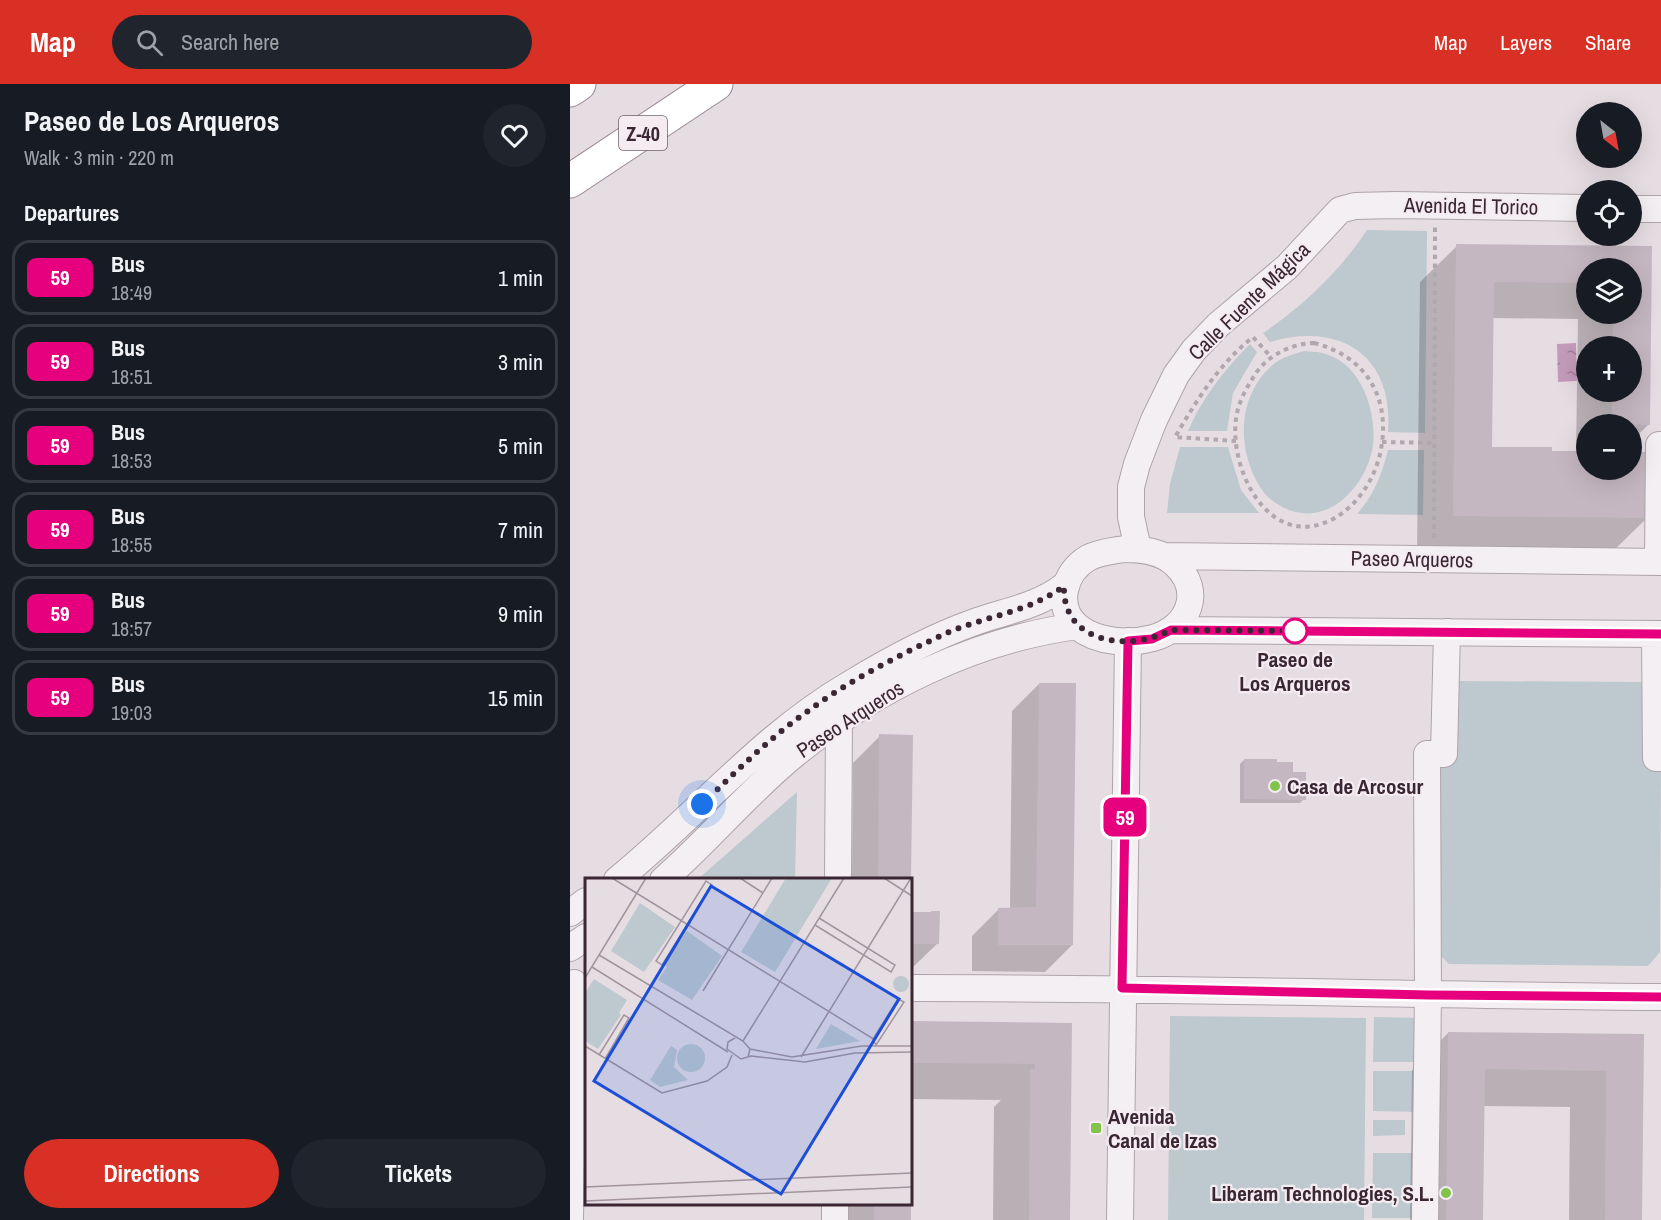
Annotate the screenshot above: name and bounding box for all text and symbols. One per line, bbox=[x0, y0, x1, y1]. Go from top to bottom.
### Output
search box bbox=[112, 15, 532, 69]
text: Map bbox=[30, 23, 76, 61]
icon: search bbox=[133, 26, 166, 59]
text: Search here bbox=[181, 27, 279, 57]
text: Map bbox=[1434, 28, 1467, 57]
text: Layers bbox=[1500, 28, 1552, 57]
text: Share bbox=[1585, 28, 1631, 57]
text: Paseo de Los Arqueros bbox=[24, 102, 280, 140]
north arrow bbox=[1576, 102, 1642, 168]
map controls bbox=[1576, 102, 1642, 480]
button: heart bbox=[483, 104, 546, 167]
road number: Z-40 bbox=[619, 116, 667, 150]
text: Walk · 3 min · 220 m bbox=[24, 144, 174, 171]
button: locate bbox=[1576, 180, 1642, 246]
street label: Avenida El Torico bbox=[1403, 190, 1538, 222]
text: Departures bbox=[24, 198, 119, 228]
street label: Calle Fuente Mágica bbox=[1182, 235, 1317, 367]
text: Bus bbox=[111, 249, 145, 279]
button: layers bbox=[1576, 258, 1642, 324]
text: 59 bbox=[50, 263, 70, 292]
text: 1 min bbox=[498, 263, 543, 293]
text: 18:49 bbox=[111, 279, 152, 306]
text: Bus bbox=[111, 333, 145, 363]
button: + bbox=[1576, 336, 1642, 402]
text: 59 bbox=[50, 347, 70, 376]
text: 3 min bbox=[498, 347, 543, 377]
text: 18:51 bbox=[111, 363, 152, 390]
button: − bbox=[1576, 414, 1642, 480]
text: Bus bbox=[111, 417, 145, 447]
text: 59 bbox=[50, 431, 70, 460]
text: 5 min bbox=[498, 431, 543, 461]
text: 18:53 bbox=[111, 447, 152, 474]
text: Bus bbox=[111, 501, 145, 531]
text: 59 bbox=[50, 515, 70, 544]
text: 7 min bbox=[498, 515, 543, 545]
text: 18:55 bbox=[111, 531, 152, 558]
street label: Paseo Arqueros bbox=[1350, 543, 1474, 575]
text: Bus bbox=[111, 585, 145, 615]
text: 59 bbox=[50, 599, 70, 628]
text: 9 min bbox=[498, 599, 543, 629]
text: 18:57 bbox=[111, 615, 152, 642]
marker: Paseo de Los Arqueros bbox=[1282, 618, 1308, 644]
place label: Paseo de Los Arqueros bbox=[1239, 645, 1351, 698]
text: Bus bbox=[111, 669, 145, 699]
street label: Paseo Arqueros bbox=[791, 673, 909, 765]
text: 59 bbox=[50, 683, 70, 712]
text: 15 min bbox=[488, 683, 543, 713]
text: 19:03 bbox=[111, 699, 152, 726]
place label: Casa de Arcosur bbox=[1287, 772, 1424, 801]
marker: Casa de Arcosur bbox=[1268, 779, 1282, 793]
your location bbox=[687, 789, 717, 819]
line badge: 59 bbox=[1098, 798, 1152, 836]
text: 59 bbox=[1115, 803, 1135, 832]
inset map bbox=[585, 878, 912, 1205]
place label: Avenida Canal de Izas bbox=[1108, 1102, 1217, 1155]
marker: Avenida Canal de Izas bbox=[1089, 1121, 1103, 1135]
button: Directions bbox=[24, 1139, 279, 1208]
button: Tickets bbox=[291, 1139, 546, 1208]
place label: Liberam Technologies, S.L. bbox=[1211, 1179, 1434, 1208]
marker: Liberam Technologies, S.L. bbox=[1439, 1186, 1453, 1200]

